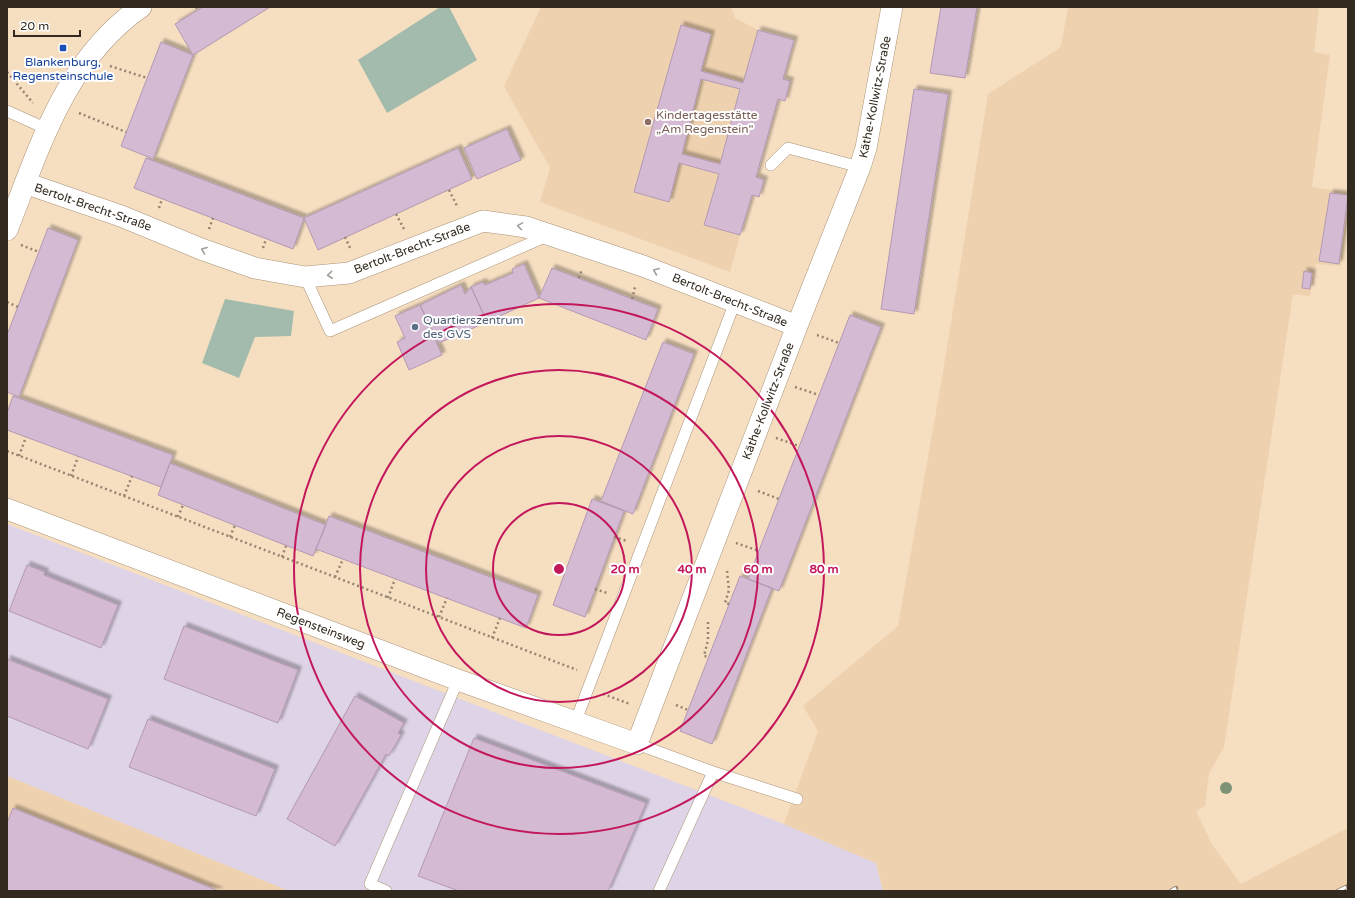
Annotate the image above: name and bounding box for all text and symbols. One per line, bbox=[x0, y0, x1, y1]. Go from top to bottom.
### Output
scale bar bbox=[14, 12, 80, 38]
text: 20 m bbox=[20, 19, 49, 33]
street label: Käthe-Kollwitz-Straße bbox=[856, 34, 894, 159]
marker: Blankenburg, Regensteinschule bbox=[58, 43, 68, 53]
place label: Blankenburg, Regensteinschule bbox=[13, 55, 114, 83]
place label: Kindertagesstätte „Am Regenstein" bbox=[656, 108, 758, 136]
marker: Kindertagesstätte „Am Regenstein" bbox=[643, 117, 653, 127]
street label: Bertolt-Brecht-Straße bbox=[32, 180, 154, 234]
street label: Bertolt-Brecht-Straße bbox=[352, 219, 472, 277]
one-way arrow bbox=[516, 222, 523, 231]
one-way arrow bbox=[200, 246, 207, 254]
one-way arrow bbox=[653, 268, 661, 276]
one-way arrow bbox=[327, 270, 333, 279]
street label: Bertolt-Brecht-Straße bbox=[670, 270, 790, 330]
place label: Quartierszentrum des GVS bbox=[423, 313, 523, 341]
marker: Quartierszentrum des GVS bbox=[410, 322, 420, 332]
street label: Käthe-Kollwitz-Straße bbox=[739, 340, 797, 462]
centre of rings bbox=[552, 562, 566, 576]
text: 20 m bbox=[610, 562, 640, 576]
text: 40 m bbox=[677, 562, 707, 576]
text: 60 m bbox=[743, 562, 773, 576]
text: 80 m bbox=[809, 562, 839, 576]
street label: Regensteinsweg bbox=[275, 605, 367, 651]

